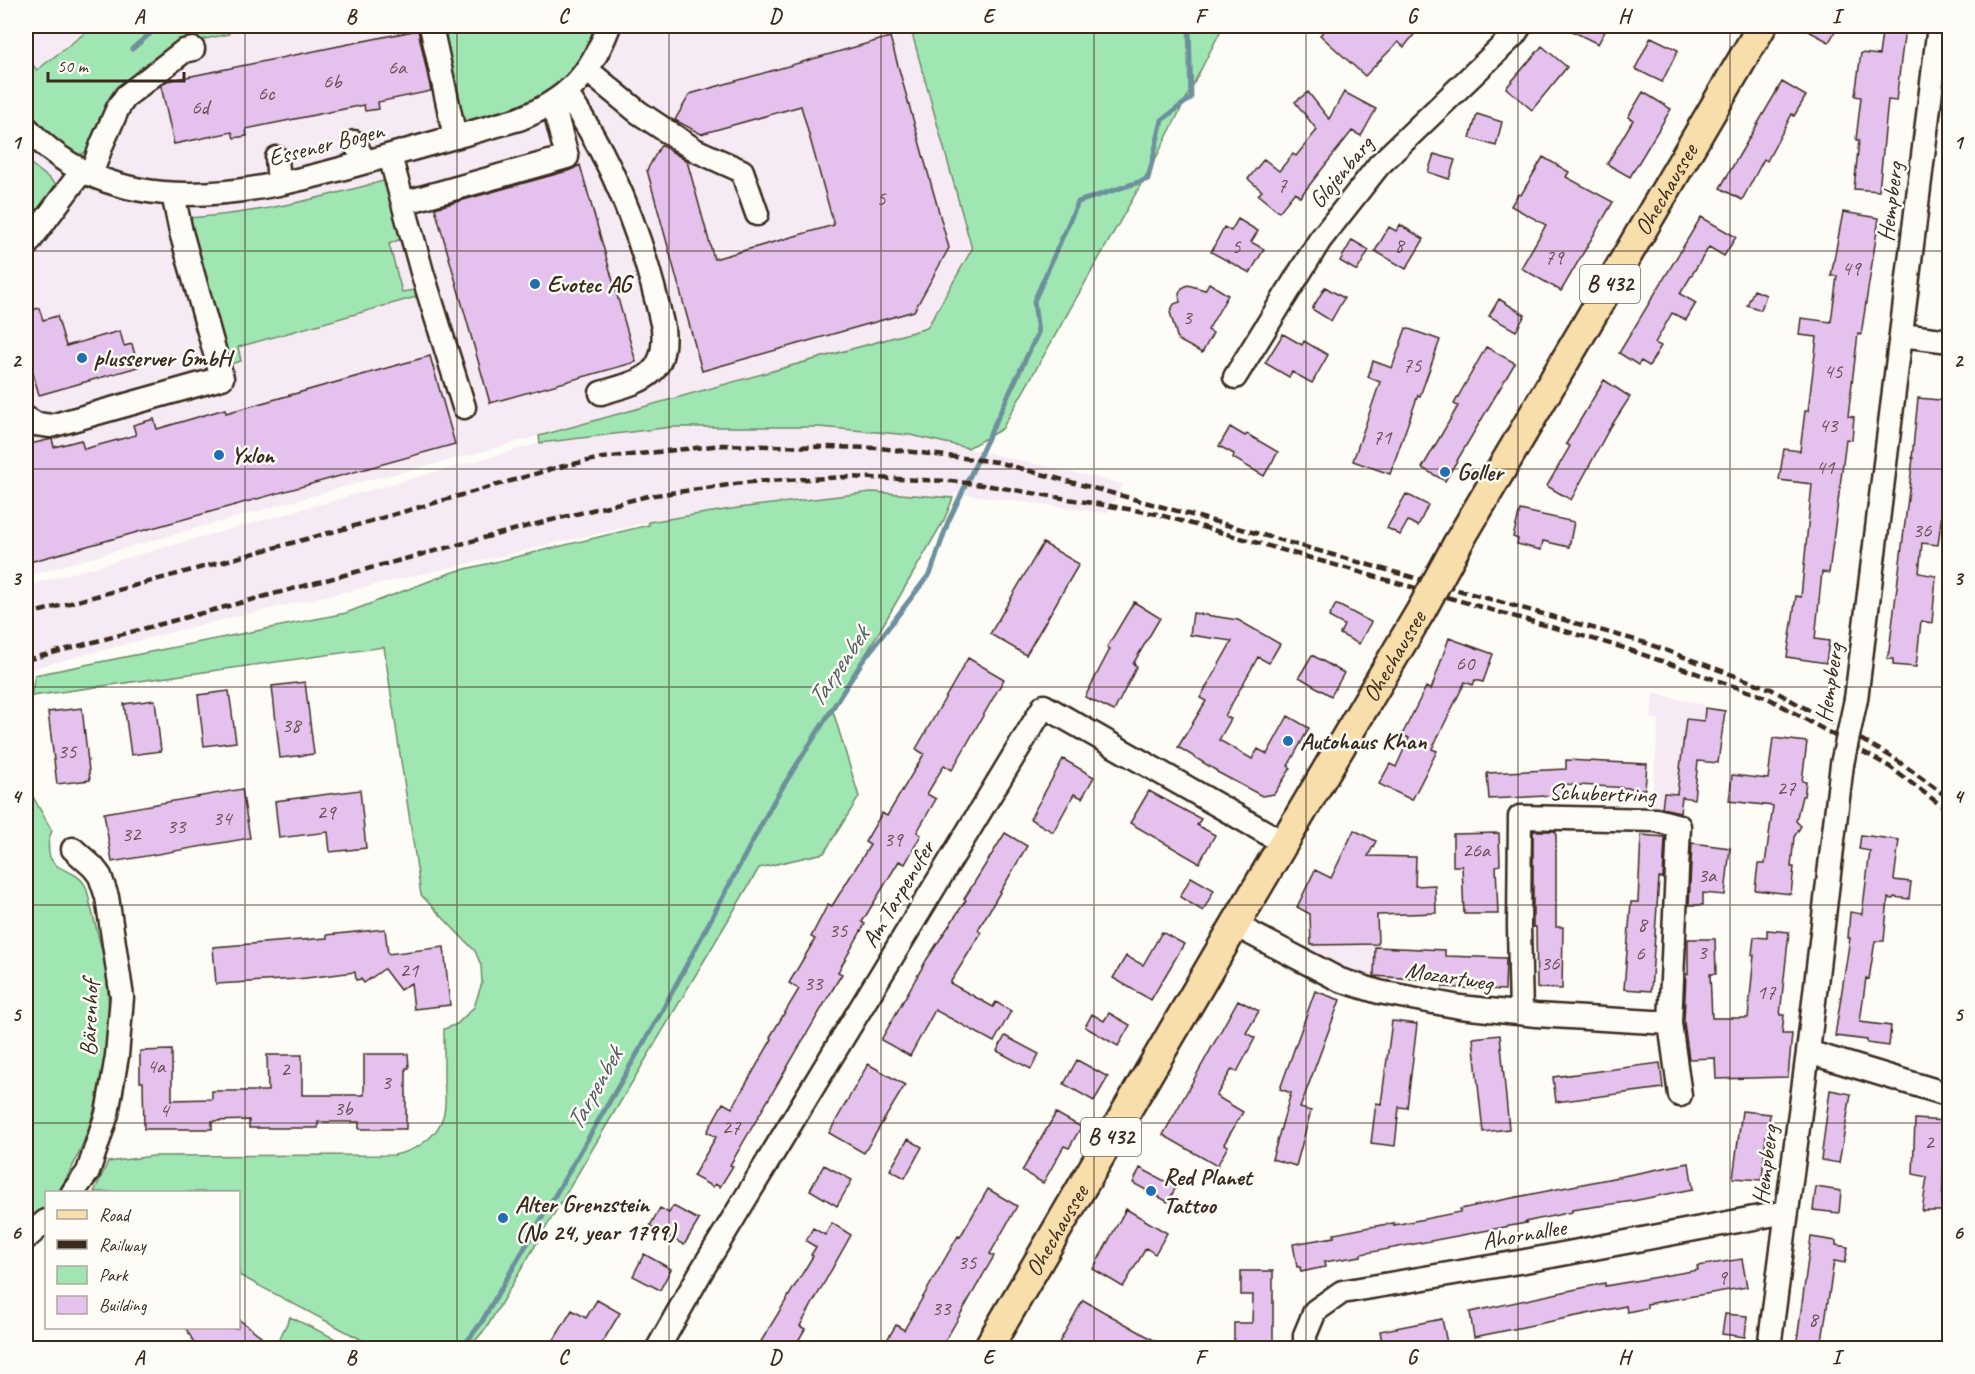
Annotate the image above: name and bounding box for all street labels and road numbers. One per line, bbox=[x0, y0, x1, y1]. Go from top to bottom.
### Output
street label: Essener Bogen bbox=[265, 115, 388, 173]
street label: Glojenbarg bbox=[1302, 129, 1381, 214]
street label: Ohechaussee bbox=[1627, 137, 1705, 241]
street label: Hempberg bbox=[1870, 158, 1910, 243]
road number: B 432 bbox=[1580, 265, 1640, 303]
street label: Ohechaussee bbox=[1355, 603, 1434, 707]
street label: Hempberg bbox=[1808, 639, 1850, 724]
street label: Schubertring bbox=[1548, 776, 1658, 810]
street label: Am Tarpenufer bbox=[854, 833, 943, 953]
street label: Mozartweg bbox=[1403, 954, 1497, 998]
street label: Bärenhof bbox=[73, 974, 106, 1057]
road number: B 432 bbox=[1081, 1118, 1141, 1156]
street label: Hempberg bbox=[1745, 1121, 1785, 1206]
street label: Ohechaussee bbox=[1018, 1178, 1096, 1282]
street label: Ahornallee bbox=[1480, 1212, 1570, 1256]

